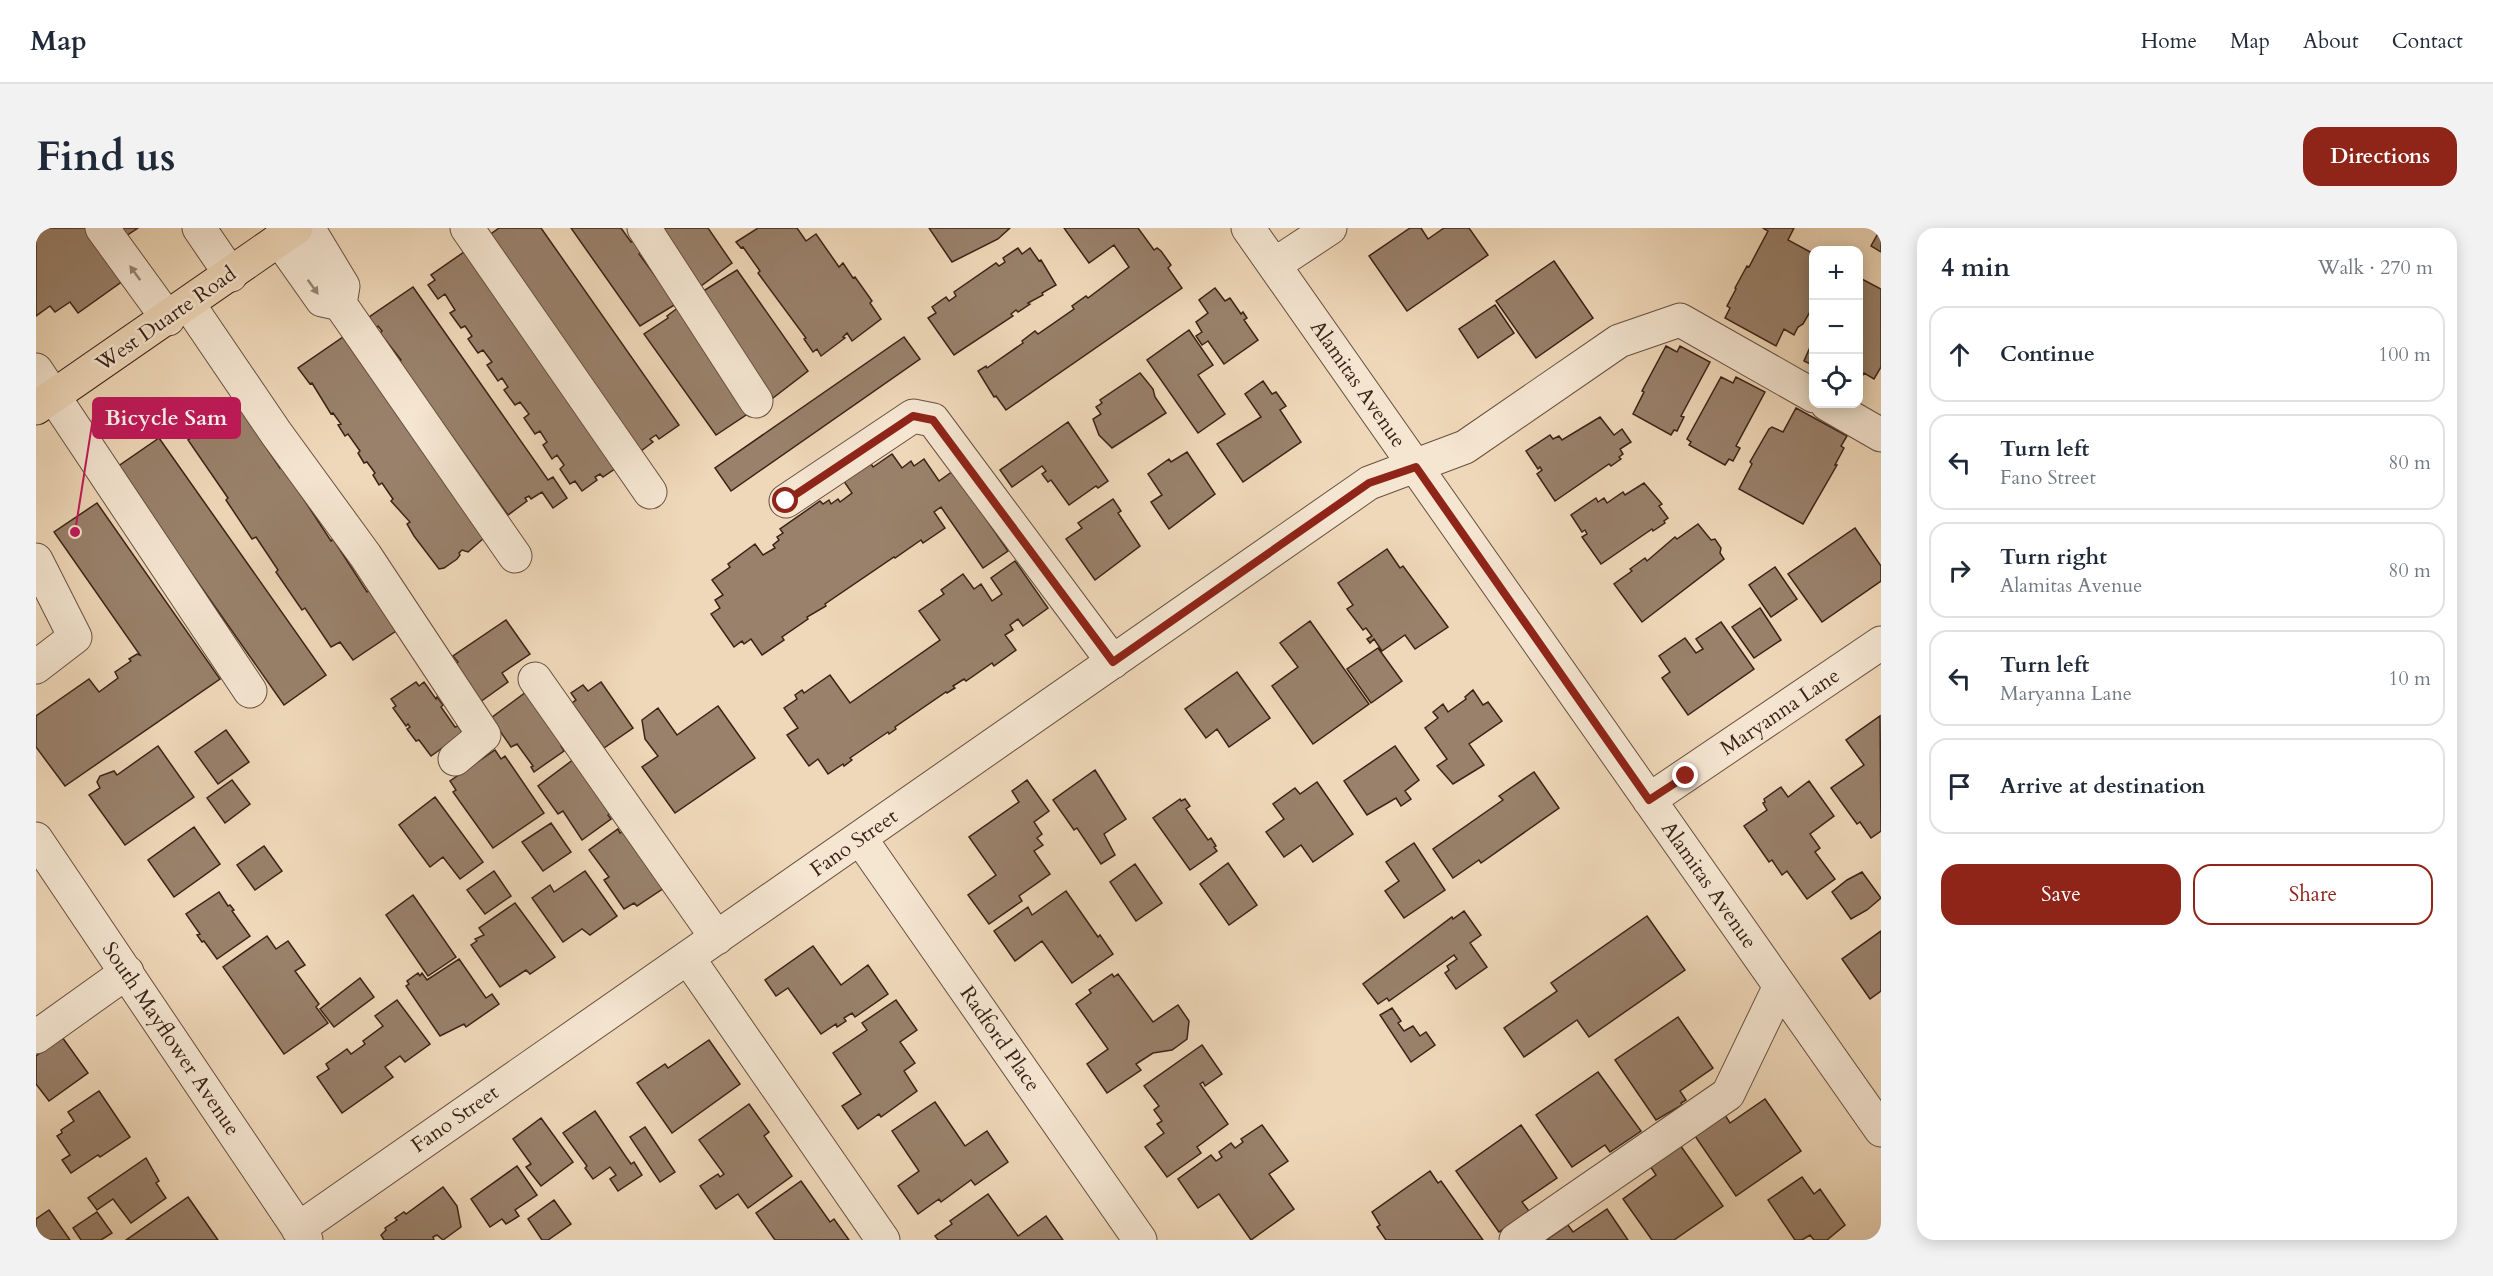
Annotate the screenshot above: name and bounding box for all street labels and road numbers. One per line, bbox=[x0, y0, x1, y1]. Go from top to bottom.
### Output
street label: West Duarte Road bbox=[89, 260, 242, 379]
street label: Alamitas Avenue bbox=[1303, 314, 1413, 454]
street label: Maryanna Lane bbox=[1714, 661, 1846, 763]
street label: Fano Street bbox=[805, 802, 904, 884]
street label: Alamitas Avenue bbox=[1654, 815, 1764, 955]
street label: South Mayflower Avenue bbox=[95, 936, 247, 1142]
street label: Radford Place bbox=[953, 980, 1047, 1098]
street label: Fano Street bbox=[406, 1078, 505, 1160]

